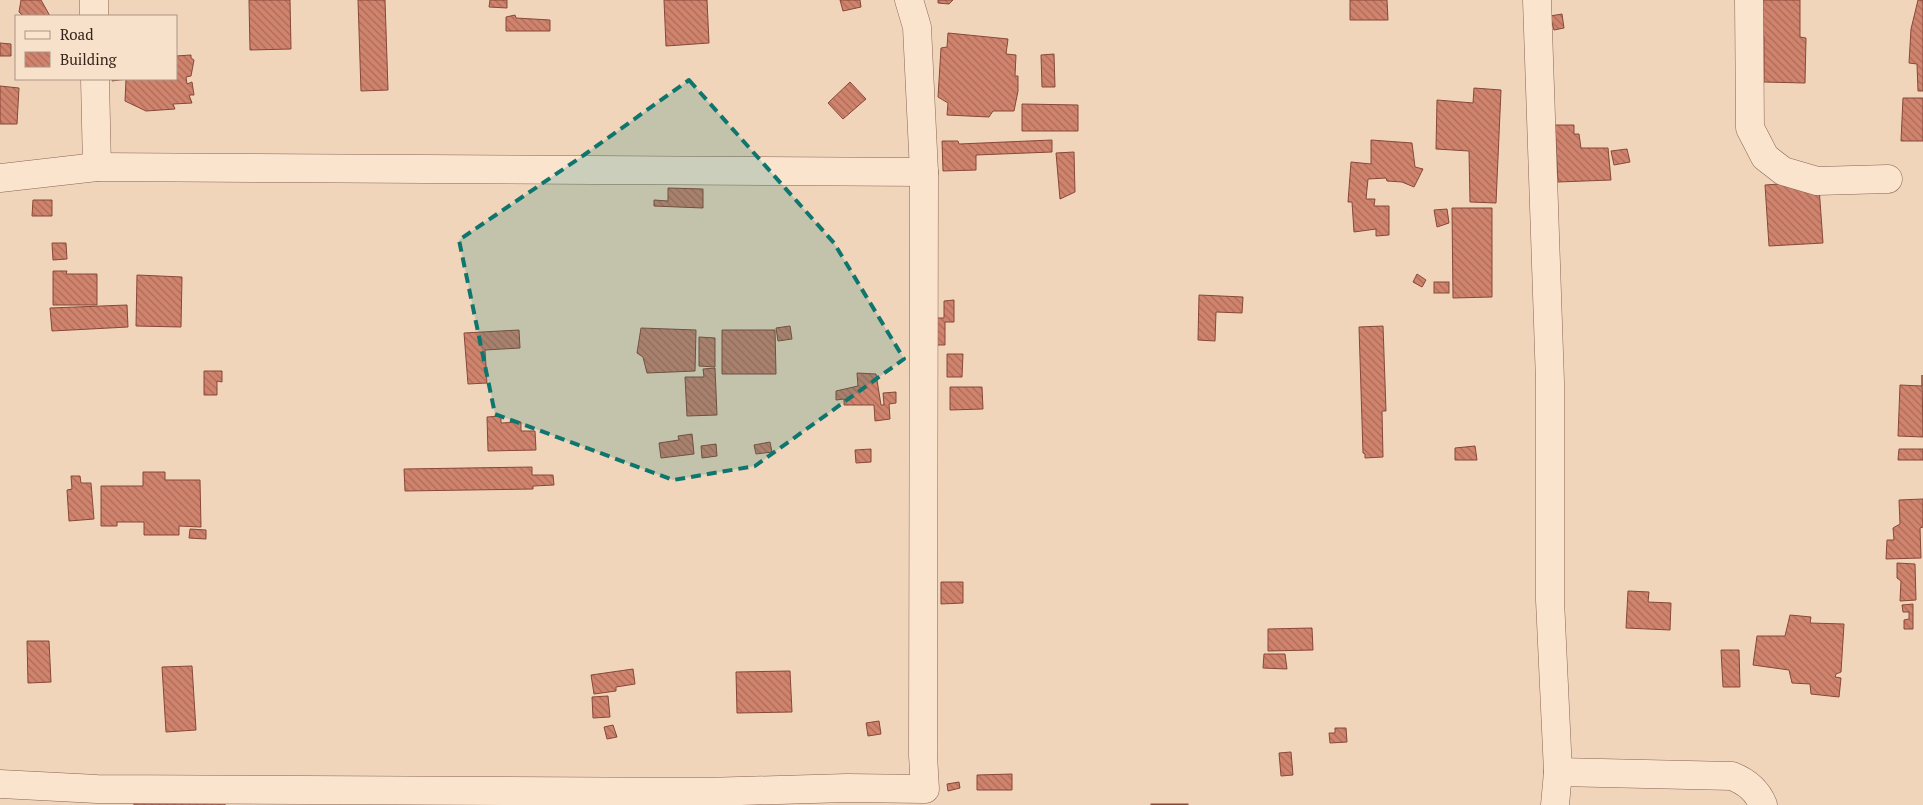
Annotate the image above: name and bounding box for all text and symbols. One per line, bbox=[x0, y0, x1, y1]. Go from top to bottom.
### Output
legend bbox=[15, 15, 178, 80]
text: Road bbox=[60, 24, 93, 44]
text: Building bbox=[60, 49, 118, 69]

